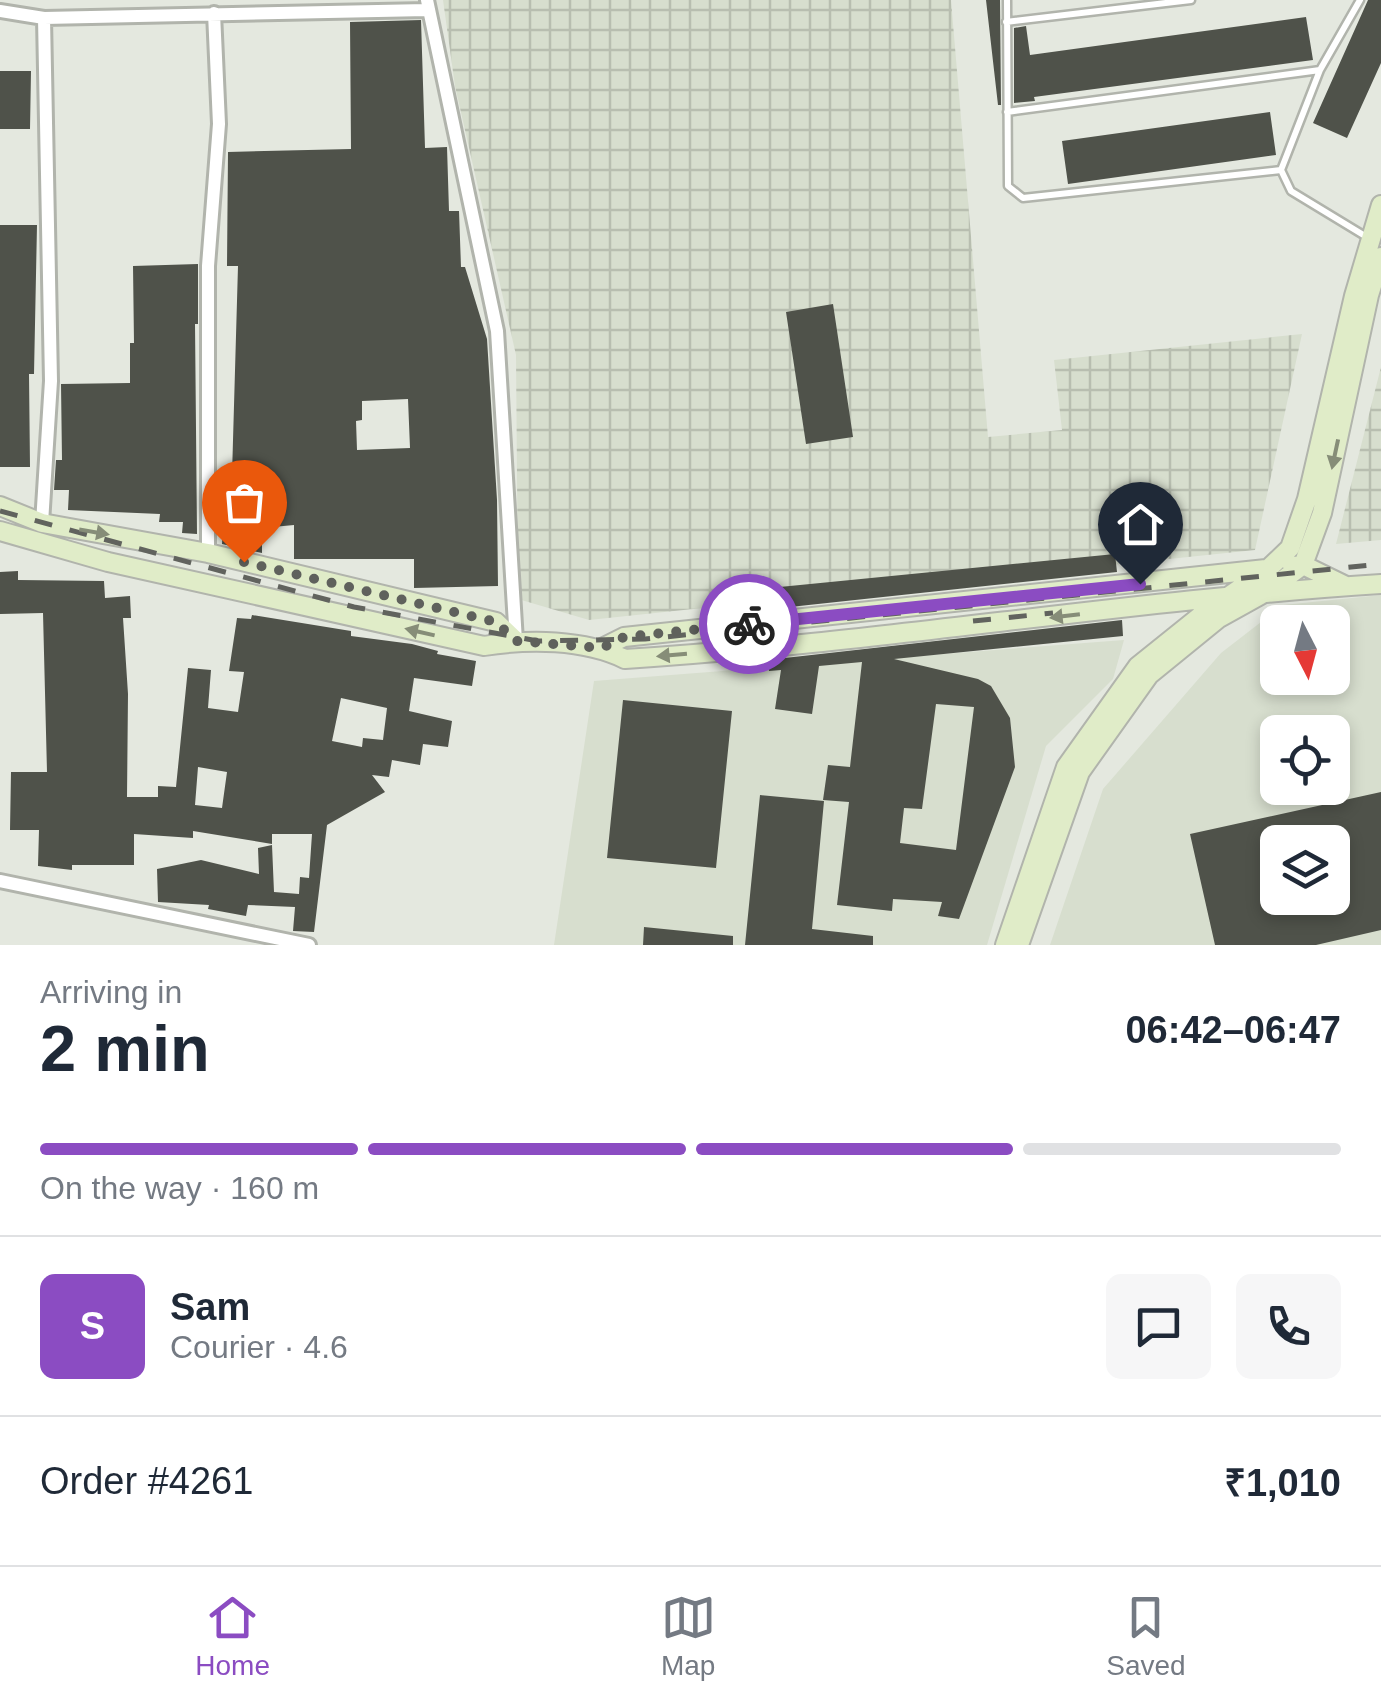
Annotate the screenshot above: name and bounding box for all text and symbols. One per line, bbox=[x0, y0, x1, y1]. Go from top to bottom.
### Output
one-way arrow bbox=[1326, 438, 1342, 469]
pin bbox=[202, 460, 287, 563]
icon: bag bbox=[217, 475, 272, 530]
pin bbox=[1098, 482, 1183, 585]
icon: home bbox=[1113, 497, 1168, 552]
one-way arrow bbox=[78, 525, 110, 540]
courier bbox=[699, 574, 799, 674]
icon: bike bbox=[722, 597, 777, 652]
north arrow bbox=[1260, 605, 1350, 695]
map controls bbox=[1260, 605, 1350, 915]
one-way arrow bbox=[1048, 608, 1080, 624]
one-way arrow bbox=[404, 624, 435, 639]
one-way arrow bbox=[655, 648, 687, 664]
button: locate bbox=[1260, 715, 1350, 805]
button: layers bbox=[1260, 825, 1350, 915]
text: Arriving in bbox=[40, 974, 182, 1010]
text: 06:42–06:47 bbox=[1125, 1009, 1341, 1051]
text: 2 min bbox=[40, 1012, 210, 1085]
text: On the way · 160 m bbox=[40, 1170, 319, 1206]
button: chat bbox=[1106, 1274, 1211, 1379]
button: phone bbox=[1236, 1274, 1341, 1379]
text: Sam bbox=[170, 1286, 250, 1328]
text: S bbox=[80, 1305, 105, 1347]
text: Courier · 4.6 bbox=[170, 1329, 348, 1365]
text: Order #4261 bbox=[40, 1460, 253, 1502]
text: ₹1,010 bbox=[1224, 1462, 1341, 1504]
tab: Home bbox=[195, 1590, 270, 1682]
tab: Map bbox=[661, 1590, 716, 1682]
tab: Saved bbox=[1106, 1590, 1186, 1682]

